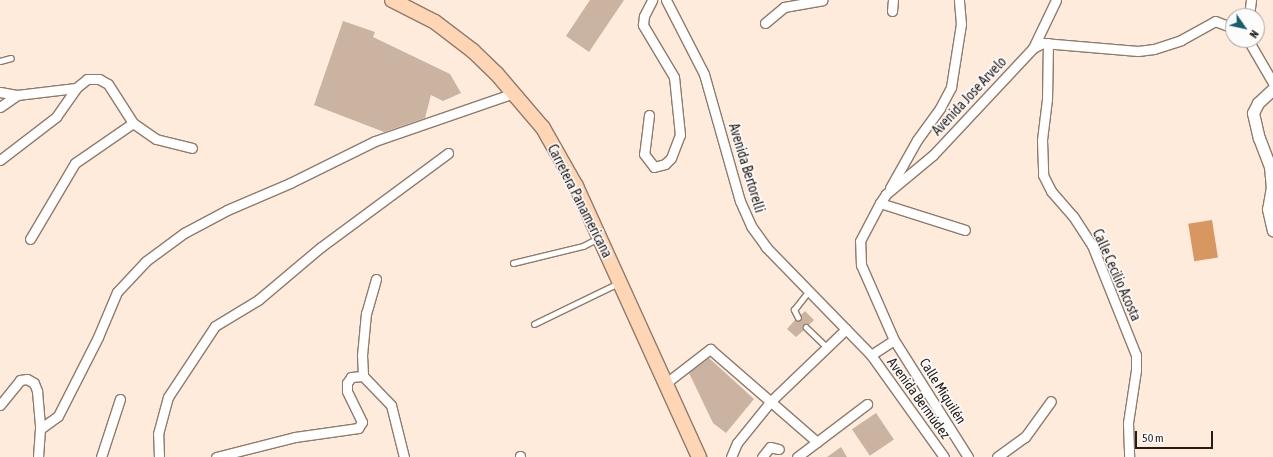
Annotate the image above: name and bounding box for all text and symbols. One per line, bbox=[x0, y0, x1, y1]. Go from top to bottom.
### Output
north arrow bbox=[1225, 8, 1265, 48]
text: N bbox=[1247, 28, 1261, 40]
street label: Avenida Jose Arvelo bbox=[928, 53, 1010, 139]
street label: Avenida Bertorelli bbox=[725, 121, 769, 215]
street label: Carretera Panamericana bbox=[544, 141, 616, 261]
street label: Calle Cecilio Acosta bbox=[1089, 226, 1145, 324]
street label: Avenida Bermúdez bbox=[884, 354, 954, 442]
street label: Calle Miquilén bbox=[916, 355, 970, 427]
scale bar bbox=[1137, 423, 1215, 449]
text: 50 m bbox=[1142, 431, 1164, 445]

